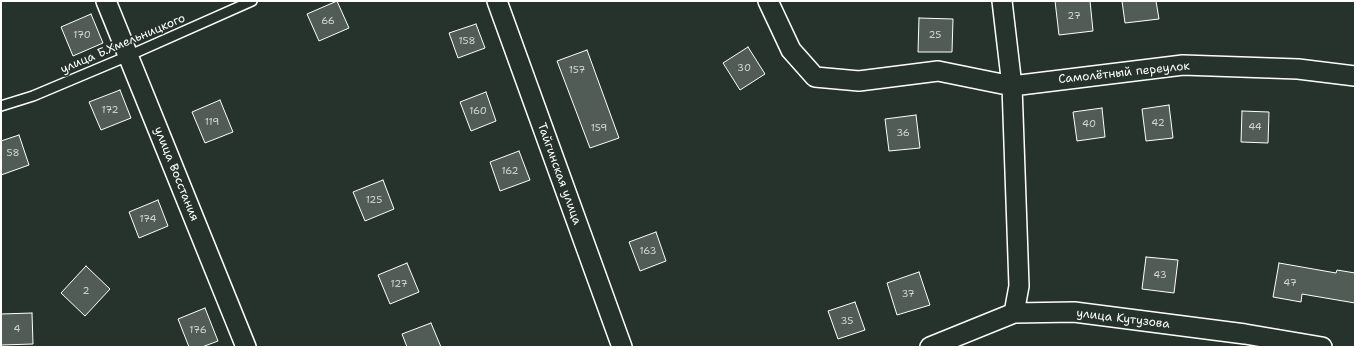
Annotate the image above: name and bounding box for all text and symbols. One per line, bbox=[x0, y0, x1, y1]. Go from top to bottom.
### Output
house number: 27 bbox=[1067, 10, 1081, 22]
street label: улица Б.Хмельницкого bbox=[58, 11, 188, 77]
house number: 66 bbox=[321, 15, 335, 27]
house number: 170 bbox=[73, 29, 91, 41]
house number: 25 bbox=[929, 29, 941, 41]
house number: 158 bbox=[459, 35, 475, 47]
street label: Самолётный переулок bbox=[1058, 59, 1190, 87]
house number: 30 bbox=[737, 62, 751, 74]
house number: 157 bbox=[569, 64, 585, 76]
house number: 172 bbox=[102, 104, 118, 116]
house number: 160 bbox=[469, 105, 487, 117]
house number: 119 bbox=[205, 116, 219, 128]
house number: 42 bbox=[1151, 117, 1165, 129]
house number: 40 bbox=[1082, 118, 1096, 130]
street label: Тайгинская улица bbox=[534, 121, 584, 227]
house number: 44 bbox=[1248, 121, 1262, 133]
house number: 159 bbox=[591, 122, 607, 134]
street label: улица Восстания bbox=[150, 125, 202, 223]
house number: 36 bbox=[896, 127, 910, 139]
house number: 58 bbox=[7, 147, 19, 159]
house number: 162 bbox=[501, 165, 519, 177]
house number: 125 bbox=[366, 194, 382, 206]
house number: 174 bbox=[139, 213, 157, 225]
house number: 163 bbox=[639, 245, 657, 257]
house number: 43 bbox=[1153, 269, 1167, 281]
house number: 47 bbox=[1283, 277, 1297, 289]
house number: 127 bbox=[391, 278, 407, 290]
house number: 2 bbox=[83, 285, 89, 297]
house number: 37 bbox=[901, 288, 915, 300]
street label: улица Кутузова bbox=[1075, 306, 1171, 332]
house number: 35 bbox=[841, 315, 853, 327]
house number: 4 bbox=[14, 323, 20, 335]
house number: 176 bbox=[189, 324, 207, 336]

